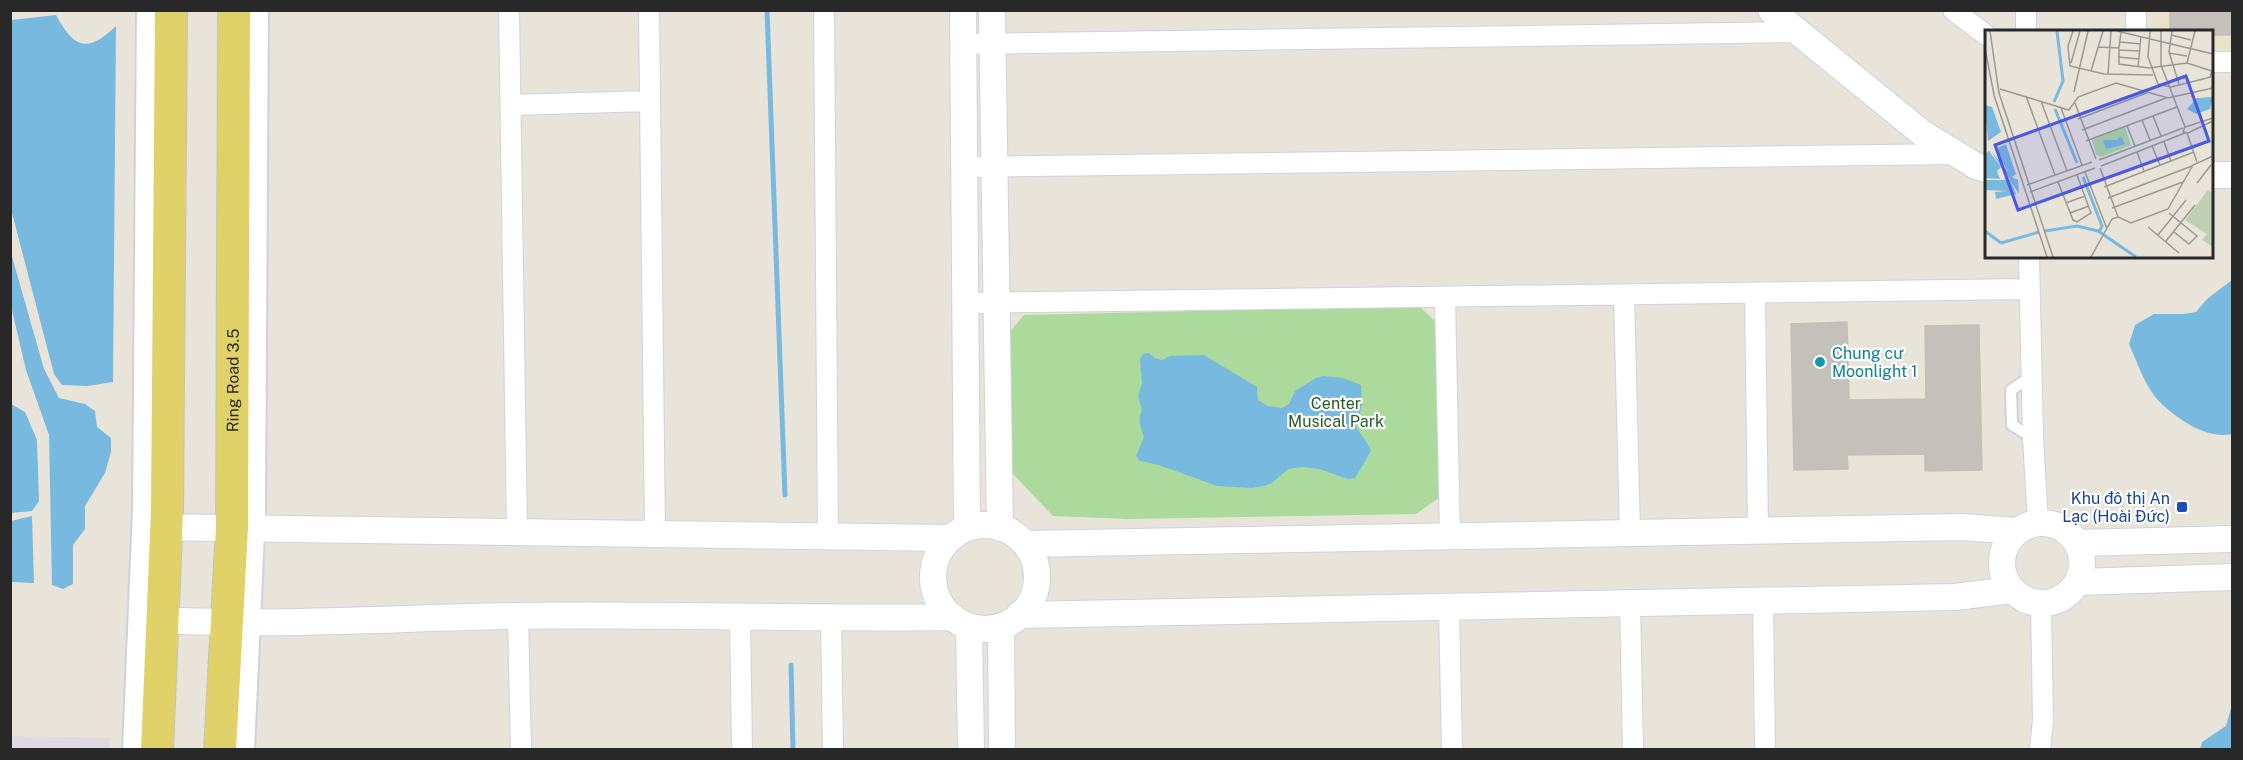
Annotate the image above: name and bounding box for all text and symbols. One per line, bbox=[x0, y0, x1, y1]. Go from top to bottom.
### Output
inset map bbox=[1985, 30, 2213, 258]
street label: Ring Road 3.5 bbox=[223, 328, 243, 432]
place label: Chung cư Moonlight 1 bbox=[1832, 344, 1918, 381]
marker: Chung cư Moonlight 1 bbox=[1813, 355, 1827, 369]
park label: Center Musical Park bbox=[1288, 394, 1384, 431]
place label: Khu đô thị An Lạc (Hoài Đức) bbox=[2062, 489, 2170, 526]
marker: Khu đô thị An Lạc (Hoài Đức) bbox=[2175, 500, 2189, 514]

